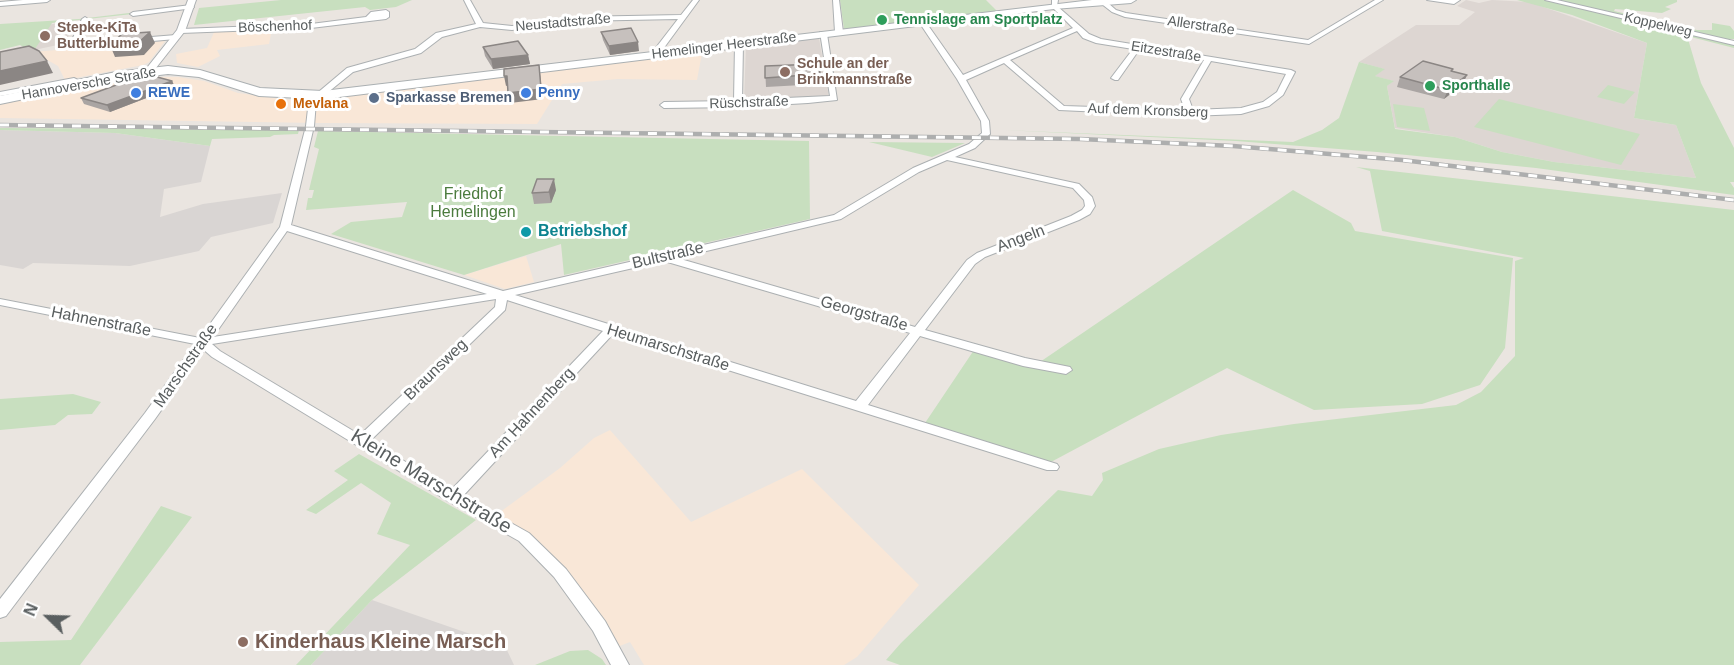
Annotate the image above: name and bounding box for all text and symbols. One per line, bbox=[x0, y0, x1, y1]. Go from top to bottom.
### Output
street label: Koppelweg bbox=[1622, 9, 1694, 41]
street label: Neustadtstraße bbox=[515, 10, 611, 36]
place label: Tennislage am Sportplatz bbox=[894, 12, 1063, 28]
marker: Tennislage am Sportplatz bbox=[875, 13, 889, 27]
street label: Allerstraße bbox=[1166, 13, 1236, 39]
street label: Böschenhof bbox=[238, 17, 312, 37]
place label: Stepke-KiTa Butterblume bbox=[57, 20, 139, 52]
marker: Stepke-KiTa Butterblume bbox=[38, 29, 52, 43]
street label: Hemelinger Heerstraße bbox=[651, 29, 797, 63]
street label: Eitzestraße bbox=[1130, 38, 1202, 66]
place label: Schule an der Brinkmannstraße bbox=[797, 56, 912, 88]
street label: Hannoversche Straße bbox=[20, 64, 158, 104]
marker: Schule an der Brinkmannstraße bbox=[778, 65, 792, 79]
place label: Sporthalle bbox=[1442, 78, 1510, 94]
marker: Sporthalle bbox=[1423, 79, 1437, 93]
place label: REWE bbox=[148, 85, 190, 101]
place label: Penny bbox=[538, 85, 580, 101]
marker: REWE bbox=[129, 86, 143, 100]
marker: Penny bbox=[519, 86, 533, 100]
place label: Sparkasse Bremen bbox=[386, 90, 512, 106]
marker: Sparkasse Bremen bbox=[367, 91, 381, 105]
street label: Rüschstraße bbox=[709, 93, 789, 113]
place label: Mevlana bbox=[293, 96, 348, 112]
marker: Mevlana bbox=[274, 97, 288, 111]
street label: Auf dem Kronsberg bbox=[1087, 101, 1209, 121]
park label: Friedhof Hemelingen bbox=[430, 185, 516, 223]
street label: Angeln bbox=[994, 221, 1048, 257]
place label: Betriebshof bbox=[538, 222, 627, 242]
marker: Betriebshof bbox=[519, 225, 533, 239]
street label: Bultstraße bbox=[630, 238, 706, 274]
street label: Georgstraße bbox=[818, 292, 910, 336]
street label: Hahnenstraße bbox=[49, 303, 153, 341]
street label: Marschstraße bbox=[150, 320, 222, 412]
street label: Heumarschstraße bbox=[604, 320, 732, 376]
street label: Braunsweg bbox=[401, 335, 471, 405]
street label: Am Hahnenberg bbox=[485, 364, 579, 462]
street label: Kleine Marschstraße bbox=[346, 424, 516, 540]
north arrow bbox=[18, 587, 78, 647]
text: N bbox=[21, 601, 41, 618]
place label: Kinderhaus Kleine Marsch bbox=[255, 630, 506, 654]
marker: Kinderhaus Kleine Marsch bbox=[236, 635, 250, 649]

